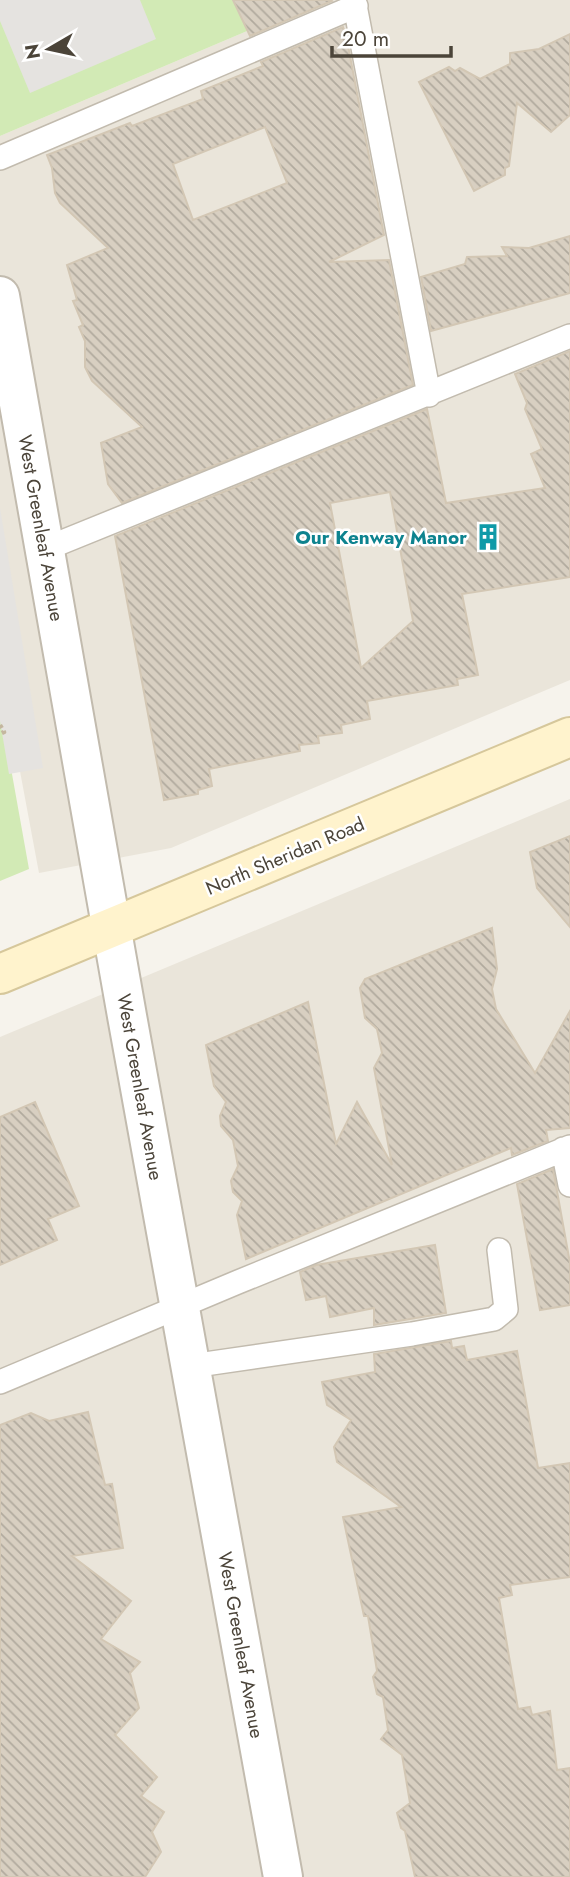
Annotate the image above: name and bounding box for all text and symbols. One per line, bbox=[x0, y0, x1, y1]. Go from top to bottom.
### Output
north arrow bbox=[14, 14, 84, 84]
scale bar bbox=[332, 14, 451, 58]
text: 20 m bbox=[342, 24, 389, 54]
text: N bbox=[18, 42, 47, 61]
street label: West Greenleaf Avenue bbox=[11, 433, 71, 624]
building icon: Our Kenway Manor bbox=[473, 522, 503, 552]
place label: Our Kenway Manor bbox=[295, 524, 467, 551]
street label: North Sheridan Road bbox=[201, 810, 369, 902]
street label: West Greenleaf Avenue bbox=[110, 992, 170, 1183]
street label: West Greenleaf Avenue bbox=[211, 1550, 271, 1741]

